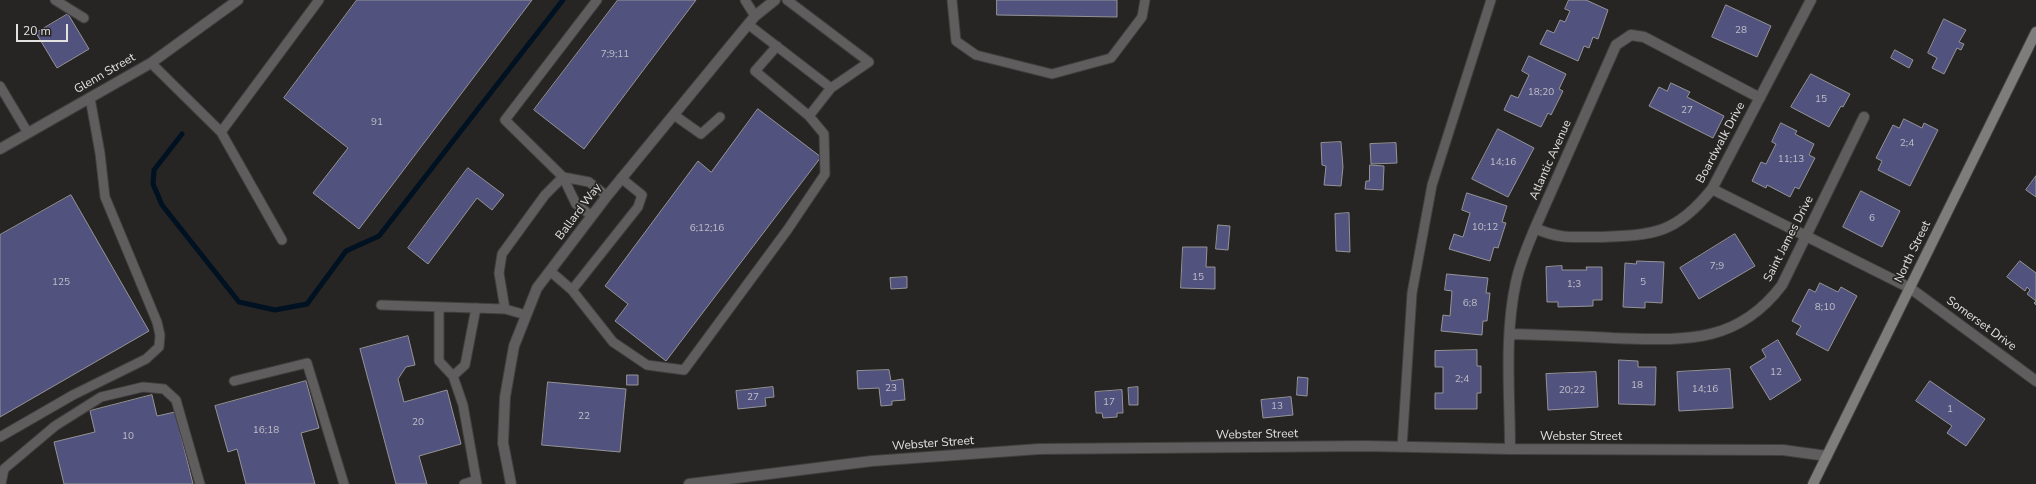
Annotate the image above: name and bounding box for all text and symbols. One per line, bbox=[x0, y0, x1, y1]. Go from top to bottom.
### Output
scale bar bbox=[18, 16, 70, 42]
text: 20 m bbox=[23, 23, 51, 39]
house number: 28 bbox=[1735, 25, 1747, 37]
house number: 7;9;11 bbox=[601, 49, 629, 61]
street label: Glenn Street bbox=[72, 51, 138, 97]
house number: 18;20 bbox=[1528, 87, 1554, 99]
house number: 15 bbox=[1815, 94, 1827, 106]
street label: Boardwalk Drive bbox=[1694, 100, 1748, 186]
house number: 27 bbox=[1681, 105, 1693, 117]
house number: 91 bbox=[371, 117, 383, 129]
street label: Atlantic Avenue bbox=[1527, 118, 1575, 202]
house number: 2;4 bbox=[1900, 138, 1914, 150]
house number: 11;13 bbox=[1778, 154, 1804, 166]
house number: 14;16 bbox=[1490, 157, 1516, 169]
street label: Ballard Way bbox=[553, 181, 605, 243]
street label: Saint James Drive bbox=[1761, 193, 1817, 285]
house number: 6 bbox=[1869, 213, 1875, 225]
street label: North Street bbox=[1892, 219, 1934, 285]
house number: 10;12 bbox=[1472, 222, 1498, 234]
house number: 6;12;16 bbox=[690, 223, 724, 235]
house number: 7;9 bbox=[1710, 261, 1724, 273]
house number: 15 bbox=[1192, 272, 1204, 284]
house number: 125 bbox=[52, 277, 70, 289]
house number: 5 bbox=[1640, 277, 1646, 289]
house number: 1;3 bbox=[1567, 279, 1581, 291]
street label: Somerset Drive bbox=[1943, 294, 2019, 354]
house number: 6;8 bbox=[1463, 298, 1477, 310]
house number: 8;10 bbox=[1815, 302, 1835, 314]
house number: 12 bbox=[1770, 367, 1782, 379]
house number: 2;4 bbox=[1455, 374, 1469, 386]
house number: 18 bbox=[1631, 380, 1643, 392]
house number: 23 bbox=[885, 383, 897, 395]
house number: 14;16 bbox=[1692, 384, 1718, 396]
house number: 20;22 bbox=[1559, 385, 1585, 397]
house number: 27 bbox=[747, 392, 759, 404]
house number: 17 bbox=[1103, 397, 1115, 409]
house number: 13 bbox=[1271, 401, 1283, 413]
house number: 1 bbox=[1947, 404, 1953, 416]
house number: 22 bbox=[578, 411, 590, 423]
house number: 20 bbox=[412, 417, 424, 429]
house number: 16;18 bbox=[253, 425, 279, 437]
street label: Webster Street bbox=[1216, 427, 1298, 443]
street label: Webster Street bbox=[1540, 430, 1622, 444]
house number: 10 bbox=[122, 431, 134, 443]
street label: Webster Street bbox=[891, 434, 975, 454]

